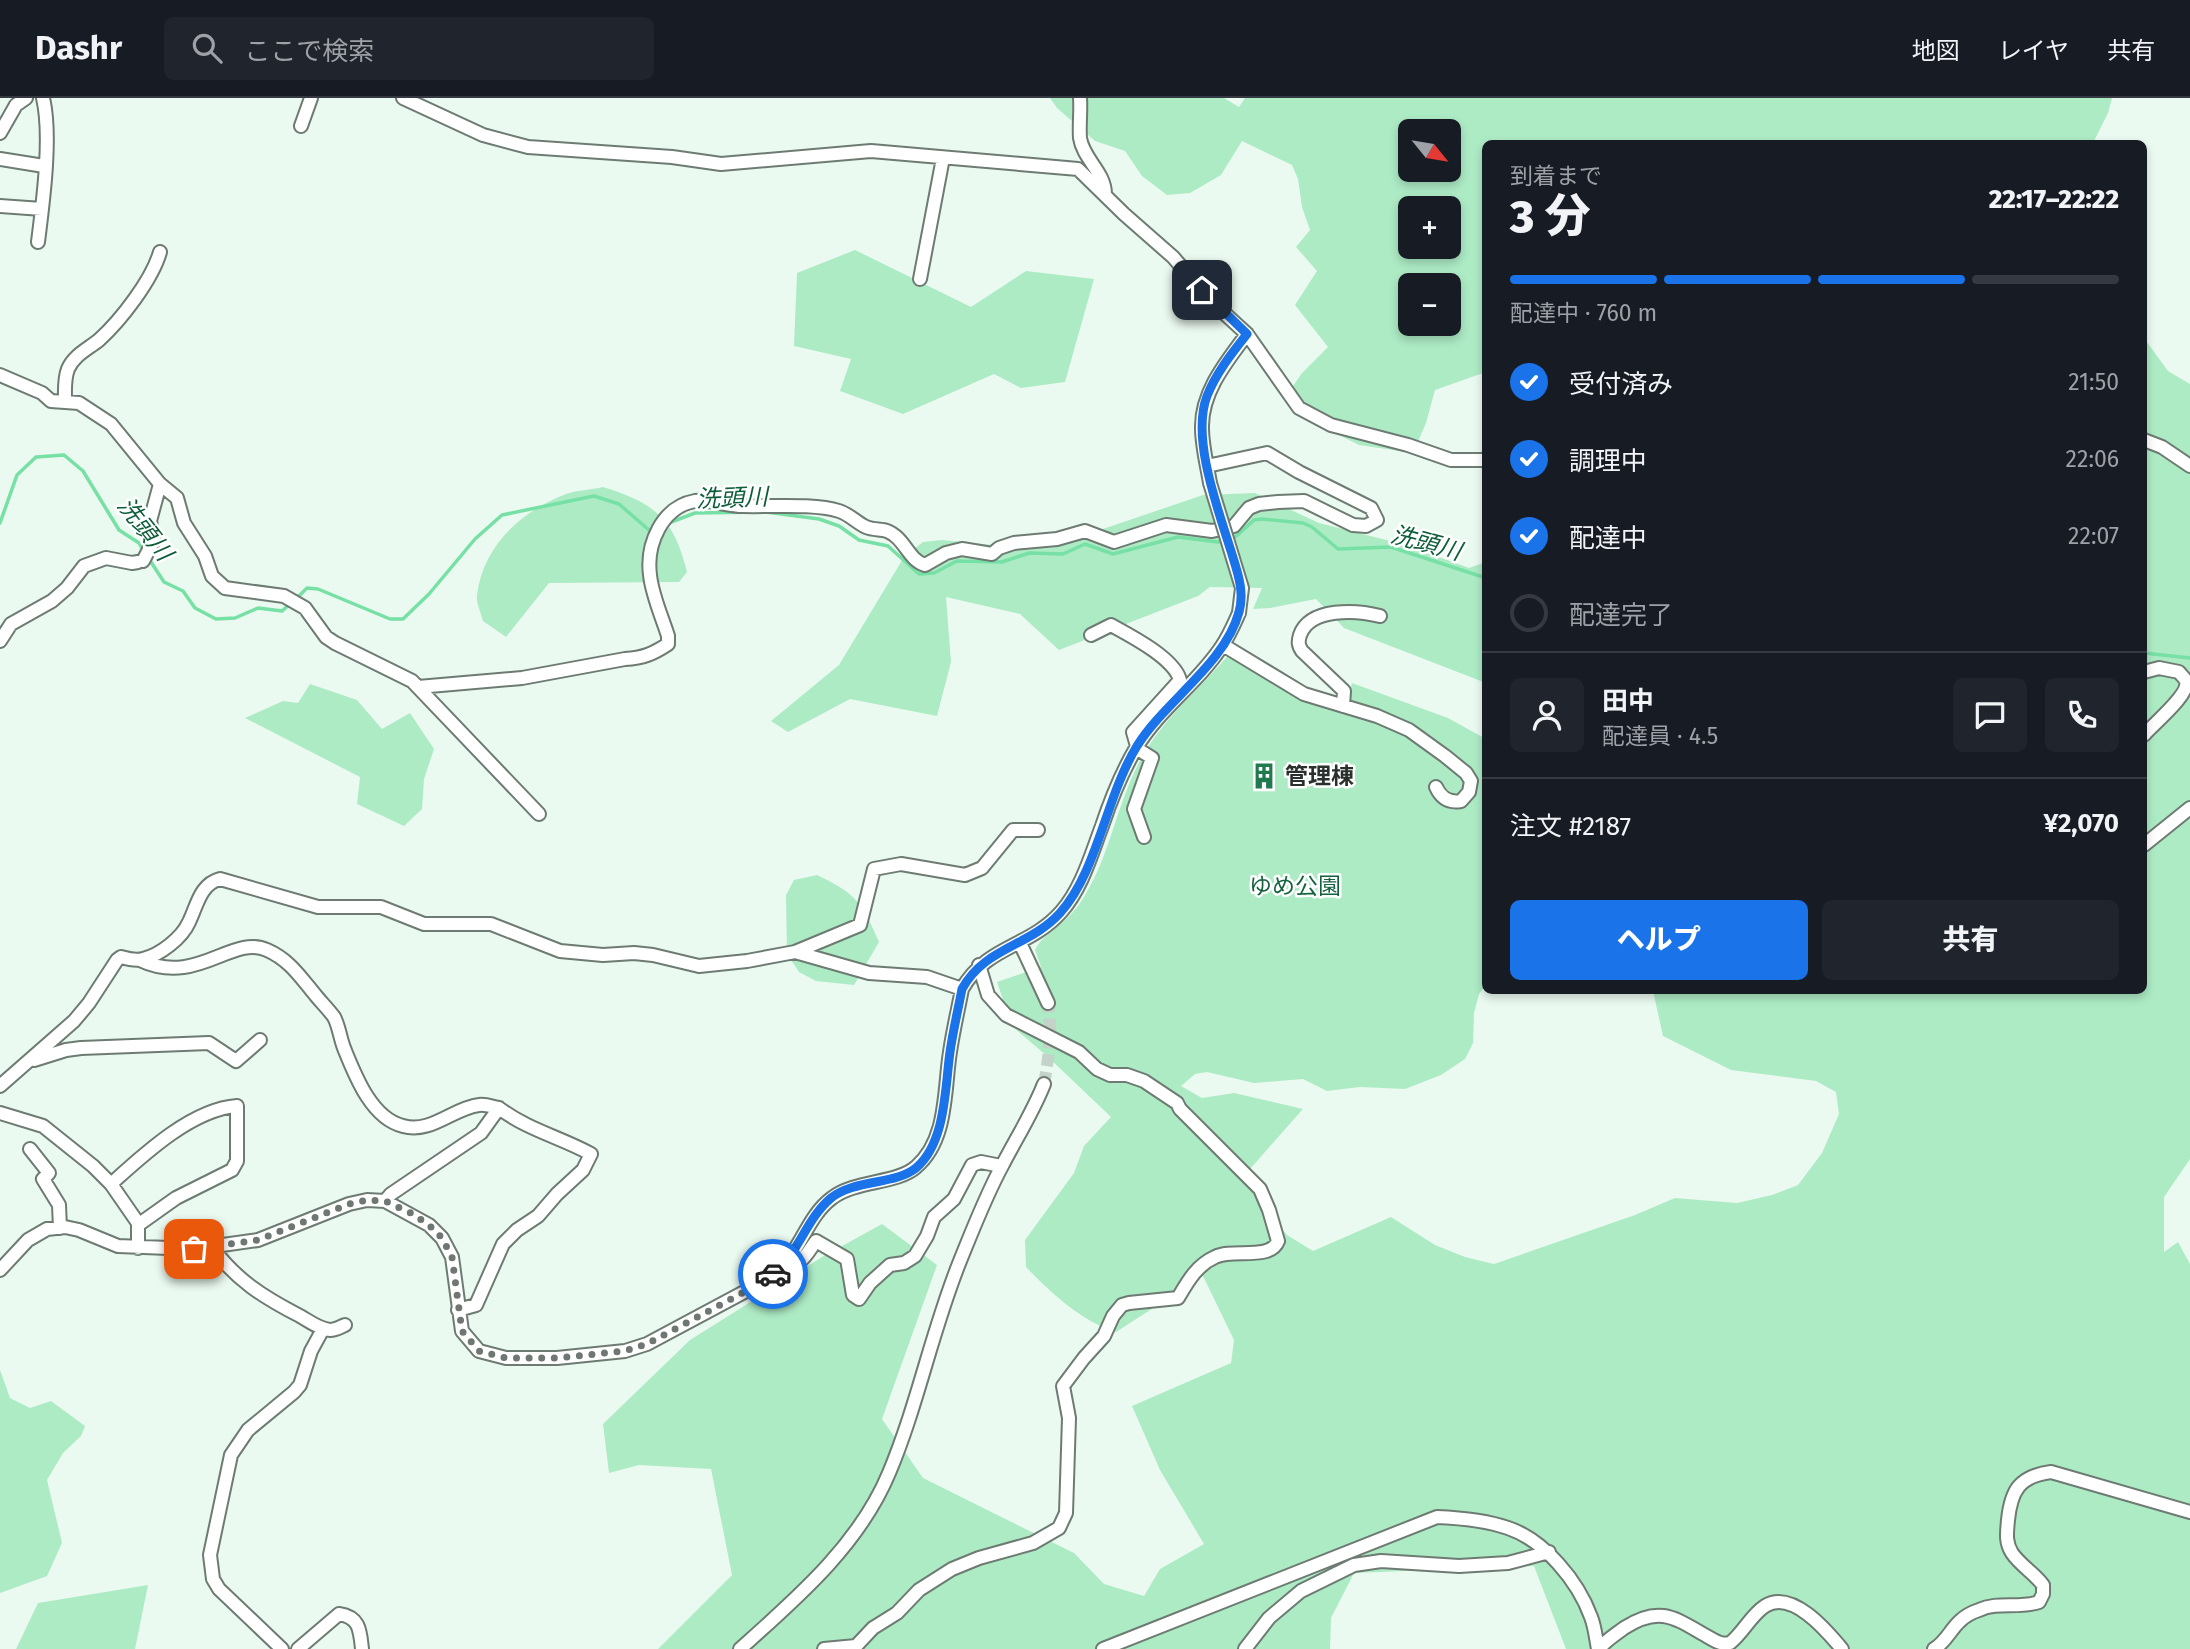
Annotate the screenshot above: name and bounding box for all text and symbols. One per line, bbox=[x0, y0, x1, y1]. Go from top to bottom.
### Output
search box bbox=[164, 17, 654, 80]
text: Dashr bbox=[35, 28, 122, 68]
icon: search bbox=[188, 29, 226, 67]
text: ここで検索 bbox=[244, 36, 374, 67]
text: 地図 bbox=[1912, 37, 1960, 65]
text: レイヤ bbox=[1998, 37, 2069, 65]
text: 共有 bbox=[2107, 37, 2155, 65]
north arrow bbox=[1398, 119, 1461, 182]
map controls bbox=[1398, 119, 1461, 336]
text: 到着まで bbox=[1510, 162, 1602, 190]
text: 22:17–22:22 bbox=[1989, 184, 2119, 215]
text: 3 分 bbox=[1510, 189, 1591, 244]
button: + bbox=[1398, 196, 1461, 259]
pin bbox=[1172, 260, 1232, 320]
icon: home bbox=[1183, 271, 1221, 309]
button: − bbox=[1398, 273, 1461, 336]
text: 配達中 · 760 m bbox=[1510, 299, 1657, 327]
icon: check bbox=[1510, 363, 1548, 401]
text: 21:50 bbox=[2068, 368, 2119, 396]
text: 受付済み bbox=[1569, 369, 1673, 400]
icon: check bbox=[1510, 440, 1548, 478]
text: 22:06 bbox=[2066, 445, 2119, 473]
text: 調理中 bbox=[1569, 446, 1647, 477]
water label: 洗頭川 bbox=[696, 483, 771, 513]
water label: 洗頭川 bbox=[112, 492, 180, 568]
icon: check bbox=[1510, 517, 1548, 555]
water label: 洗頭川 bbox=[1388, 520, 1467, 567]
text: 22:07 bbox=[2068, 522, 2119, 550]
text: 配達中 bbox=[1569, 523, 1647, 554]
text: 配達完了 bbox=[1569, 600, 1673, 631]
button: person bbox=[1510, 678, 1584, 752]
button: chat bbox=[1953, 678, 2027, 752]
button: phone bbox=[2045, 678, 2119, 752]
text: 田中 bbox=[1602, 686, 1654, 717]
text: 配達員 · 4.5 bbox=[1602, 722, 1718, 750]
building icon: 管理棟 bbox=[1249, 761, 1279, 791]
place label: 管理棟 bbox=[1285, 762, 1354, 790]
text: ¥2,070 bbox=[2044, 808, 2119, 839]
text: 注文 #2187 bbox=[1510, 811, 1631, 842]
park label: ゆめ公園 bbox=[1249, 872, 1341, 900]
button: ヘルプ bbox=[1510, 900, 1808, 980]
button: 共有 bbox=[1822, 900, 2119, 980]
pin bbox=[164, 1219, 224, 1279]
icon: bag bbox=[175, 1230, 213, 1268]
courier bbox=[738, 1239, 808, 1309]
icon: car bbox=[754, 1255, 792, 1293]

